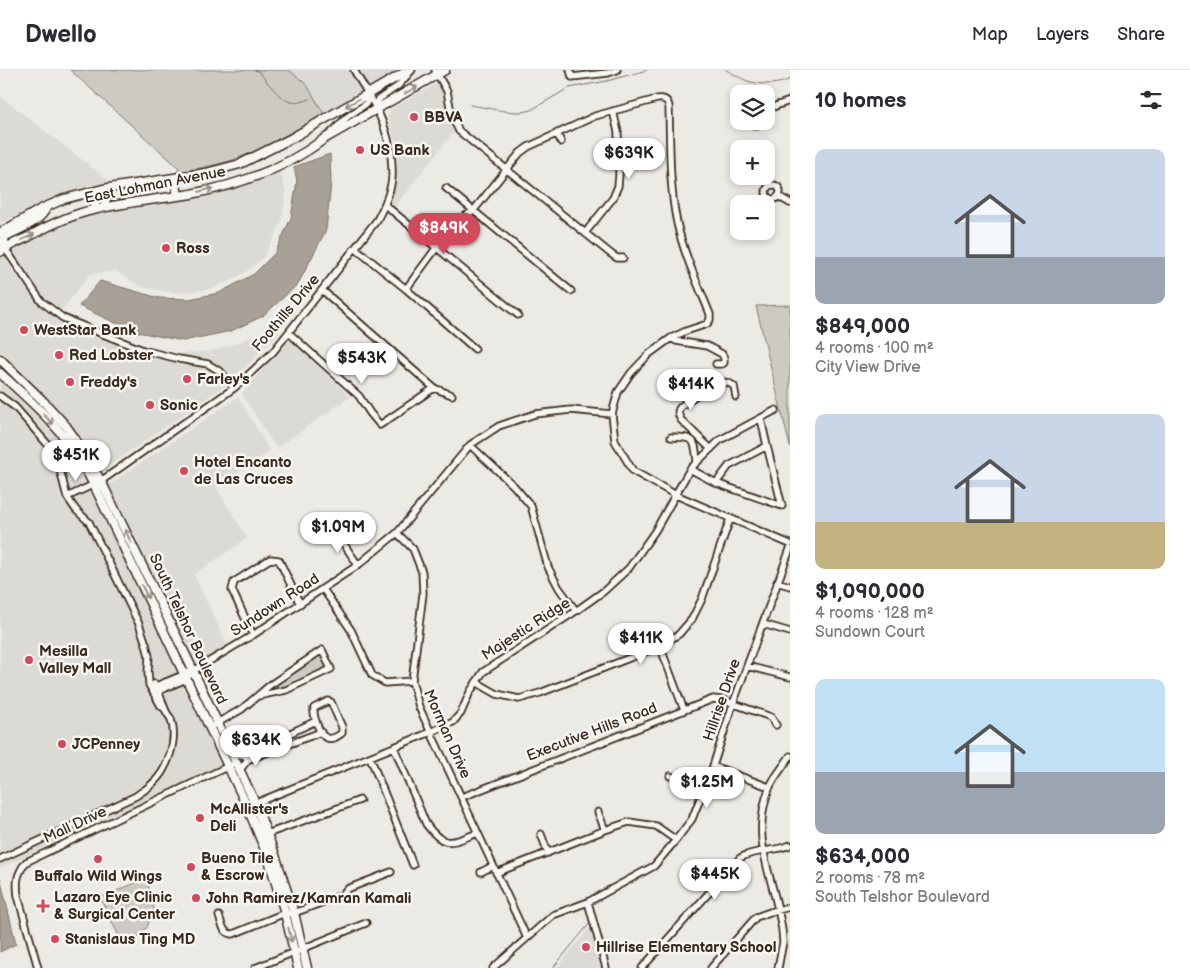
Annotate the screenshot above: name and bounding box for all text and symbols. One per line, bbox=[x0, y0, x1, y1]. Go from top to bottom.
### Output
text: Dwello bbox=[25, 20, 97, 49]
text: Map bbox=[972, 24, 1008, 45]
text: Layers bbox=[1036, 24, 1089, 45]
text: Share bbox=[1117, 24, 1165, 45]
one-way arrow bbox=[403, 84, 417, 94]
map controls bbox=[730, 85, 775, 240]
button: layers bbox=[730, 85, 775, 130]
icon: filters bbox=[1137, 86, 1165, 114]
text: 10 homes bbox=[815, 88, 906, 113]
one-way arrow bbox=[344, 98, 359, 108]
place label: BBVA bbox=[424, 108, 463, 127]
marker: BBVA bbox=[408, 111, 420, 123]
pin: $639K bbox=[594, 138, 664, 180]
button: + bbox=[730, 140, 775, 185]
place label: US Bank bbox=[370, 141, 429, 160]
marker: US Bank bbox=[354, 144, 366, 156]
text: $639K bbox=[604, 144, 654, 163]
street label: East Lohman Avenue bbox=[83, 162, 227, 208]
icon: home bbox=[945, 181, 1035, 271]
one-way arrow bbox=[198, 185, 214, 194]
button: − bbox=[730, 195, 775, 240]
pin: $849K bbox=[409, 212, 479, 255]
text: $849K bbox=[419, 219, 469, 238]
one-way arrow bbox=[20, 231, 35, 241]
place label: Ross bbox=[176, 239, 210, 258]
marker: Ross bbox=[160, 242, 172, 254]
street label: Foothills Drive bbox=[248, 270, 324, 356]
text: $849,000 bbox=[815, 314, 910, 339]
place label: WestStar Bank bbox=[34, 321, 136, 340]
marker: WestStar Bank bbox=[18, 324, 30, 336]
text: 4 rooms · 100 m² bbox=[815, 339, 934, 358]
pin: $543K bbox=[327, 342, 397, 385]
place label: Red Lobster bbox=[69, 346, 154, 365]
marker: Red Lobster bbox=[53, 349, 65, 361]
text: $543K bbox=[337, 349, 387, 368]
text: City View Drive bbox=[815, 358, 921, 377]
pin: $414K bbox=[656, 368, 726, 411]
place label: Farley's bbox=[197, 370, 250, 389]
place label: Freddy's bbox=[80, 373, 137, 392]
marker: Farley's bbox=[181, 373, 193, 385]
text: $414K bbox=[668, 375, 714, 394]
marker: Freddy's bbox=[64, 376, 76, 388]
place label: Sonic bbox=[160, 396, 198, 415]
marker: Sonic bbox=[144, 399, 156, 411]
one-way arrow bbox=[42, 412, 54, 425]
pin: $451K bbox=[41, 440, 111, 482]
text: $451K bbox=[53, 446, 99, 465]
icon: home bbox=[945, 446, 1035, 536]
place label: Hotel Encanto de Las Cruces bbox=[194, 453, 293, 489]
marker: Hotel Encanto de Las Cruces bbox=[178, 465, 190, 477]
pin: $1.09M bbox=[297, 512, 379, 554]
text: $1.09M bbox=[311, 518, 365, 537]
one-way arrow bbox=[123, 529, 133, 544]
street label: South Telshor Boulevard bbox=[145, 551, 231, 707]
street label: Sundown Road bbox=[227, 569, 323, 641]
text: $1,090,000 bbox=[815, 579, 925, 604]
one-way arrow bbox=[141, 584, 151, 599]
street label: Majestic Ridge bbox=[478, 593, 574, 665]
text: 4 rooms · 128 m² bbox=[815, 604, 934, 623]
pin: $411K bbox=[606, 622, 676, 665]
text: Sundown Court bbox=[815, 623, 925, 642]
text: $411K bbox=[619, 629, 663, 648]
place label: Mesilla Valley Mall bbox=[39, 642, 111, 678]
marker: Mesilla Valley Mall bbox=[23, 654, 35, 666]
street label: Hillrise Drive bbox=[699, 656, 745, 744]
street label: Morman Drive bbox=[419, 686, 475, 782]
street label: Executive Hills Road bbox=[524, 698, 660, 766]
icon: home bbox=[945, 711, 1035, 801]
pin: $634K bbox=[221, 724, 291, 767]
text: $634K bbox=[231, 731, 281, 750]
place label: JCPenney bbox=[72, 735, 140, 754]
marker: JCPenney bbox=[56, 738, 68, 750]
pin: $1.25M bbox=[666, 766, 748, 809]
text: $1.25M bbox=[680, 773, 734, 792]
place label: McAllister's Deli bbox=[210, 800, 288, 836]
street label: Mall Drive bbox=[40, 802, 110, 848]
marker: McAllister's Deli bbox=[194, 812, 206, 824]
text: $634,000 bbox=[815, 844, 910, 869]
place label: Bueno Tile & Escrow bbox=[201, 849, 274, 885]
marker: Buffalo Wild Wings bbox=[92, 853, 104, 865]
pin: $445K bbox=[680, 858, 750, 901]
marker: Bueno Tile & Escrow bbox=[185, 861, 197, 873]
text: $445K bbox=[690, 865, 740, 884]
place label: Buffalo Wild Wings bbox=[34, 867, 162, 886]
text: 2 rooms · 78 m² bbox=[815, 869, 925, 888]
place label: Lazaro Eye Clinic & Surgical Center bbox=[54, 888, 176, 924]
text: South Telshor Boulevard bbox=[815, 888, 990, 907]
place label: John Ramirez/Kamran Kamali bbox=[206, 889, 411, 908]
marker: John Ramirez/Kamran Kamali bbox=[190, 892, 202, 904]
marker: Lazaro Eye Clinic & Surgical Center bbox=[36, 899, 50, 913]
one-way arrow bbox=[286, 926, 295, 942]
place label: Stanislaus Ting MD bbox=[65, 930, 195, 949]
marker: Stanislaus Ting MD bbox=[49, 933, 61, 945]
place label: Hillrise Elementary School bbox=[596, 938, 776, 957]
marker: Hillrise Elementary School bbox=[580, 941, 592, 953]

